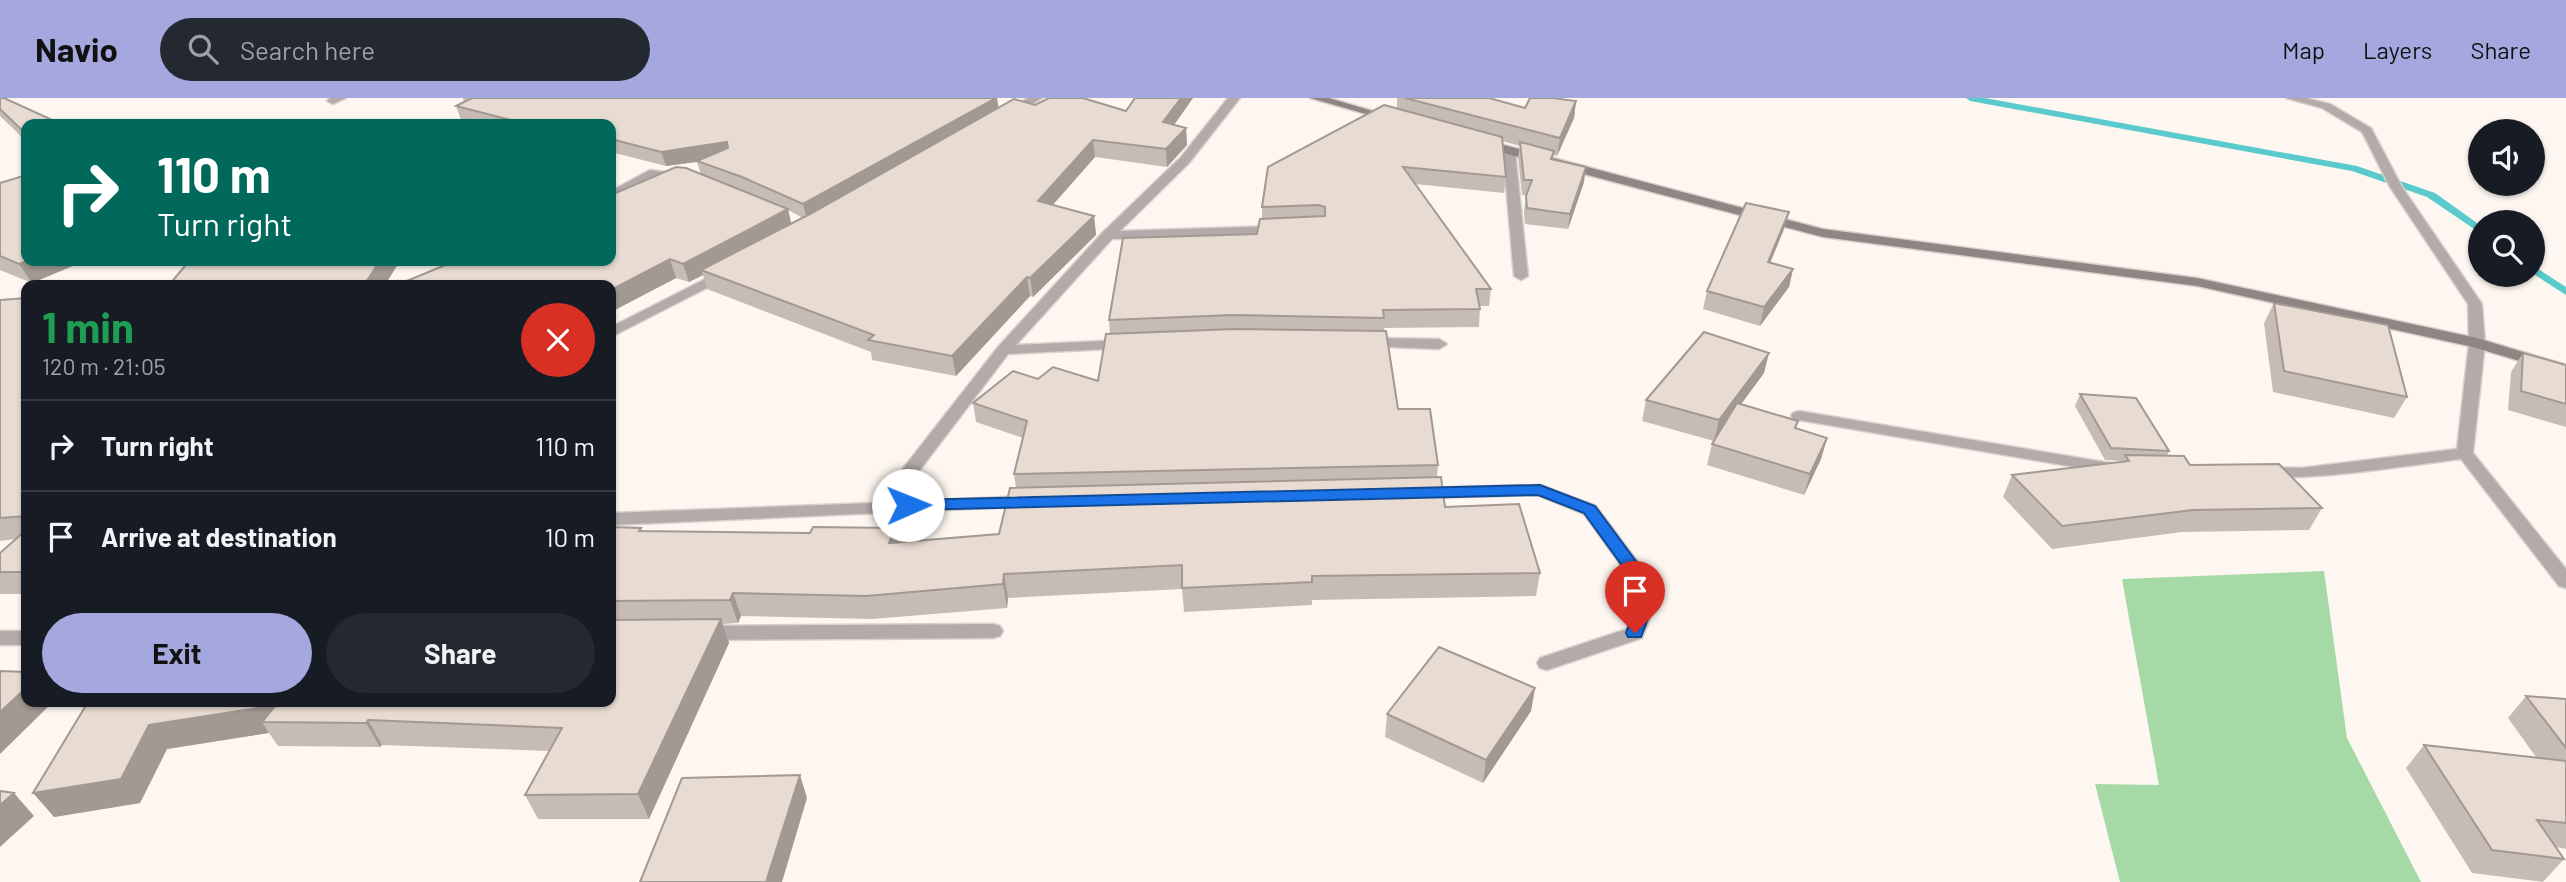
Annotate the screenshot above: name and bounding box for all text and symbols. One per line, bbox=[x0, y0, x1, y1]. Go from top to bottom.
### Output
search box bbox=[160, 18, 650, 81]
text: Navio bbox=[35, 29, 118, 69]
icon: search bbox=[184, 30, 222, 68]
text: Search here bbox=[240, 34, 375, 65]
text: Map bbox=[2282, 35, 2325, 64]
text: Layers bbox=[2363, 35, 2432, 64]
text: Share bbox=[2470, 35, 2531, 64]
map controls bbox=[2468, 119, 2545, 287]
button: sound bbox=[2468, 119, 2545, 196]
text: 110 m bbox=[157, 144, 271, 203]
icon: right bbox=[42, 147, 133, 238]
text: Turn right bbox=[157, 204, 292, 242]
button: search bbox=[2468, 210, 2545, 287]
text: 1 min bbox=[42, 301, 134, 351]
button: close bbox=[521, 303, 595, 377]
text: 120 m · 21:05 bbox=[42, 352, 166, 380]
icon: right bbox=[42, 427, 80, 465]
text: Turn right bbox=[101, 430, 214, 461]
text: 110 m bbox=[535, 430, 595, 461]
position arrow bbox=[871, 468, 945, 542]
icon: arrive bbox=[42, 518, 80, 556]
text: Arrive at destination bbox=[101, 521, 337, 552]
text: 10 m bbox=[545, 521, 595, 552]
pin bbox=[1605, 561, 1665, 633]
icon: arrive bbox=[1616, 572, 1654, 610]
button: Exit bbox=[42, 613, 312, 693]
button: Share bbox=[326, 613, 595, 693]

